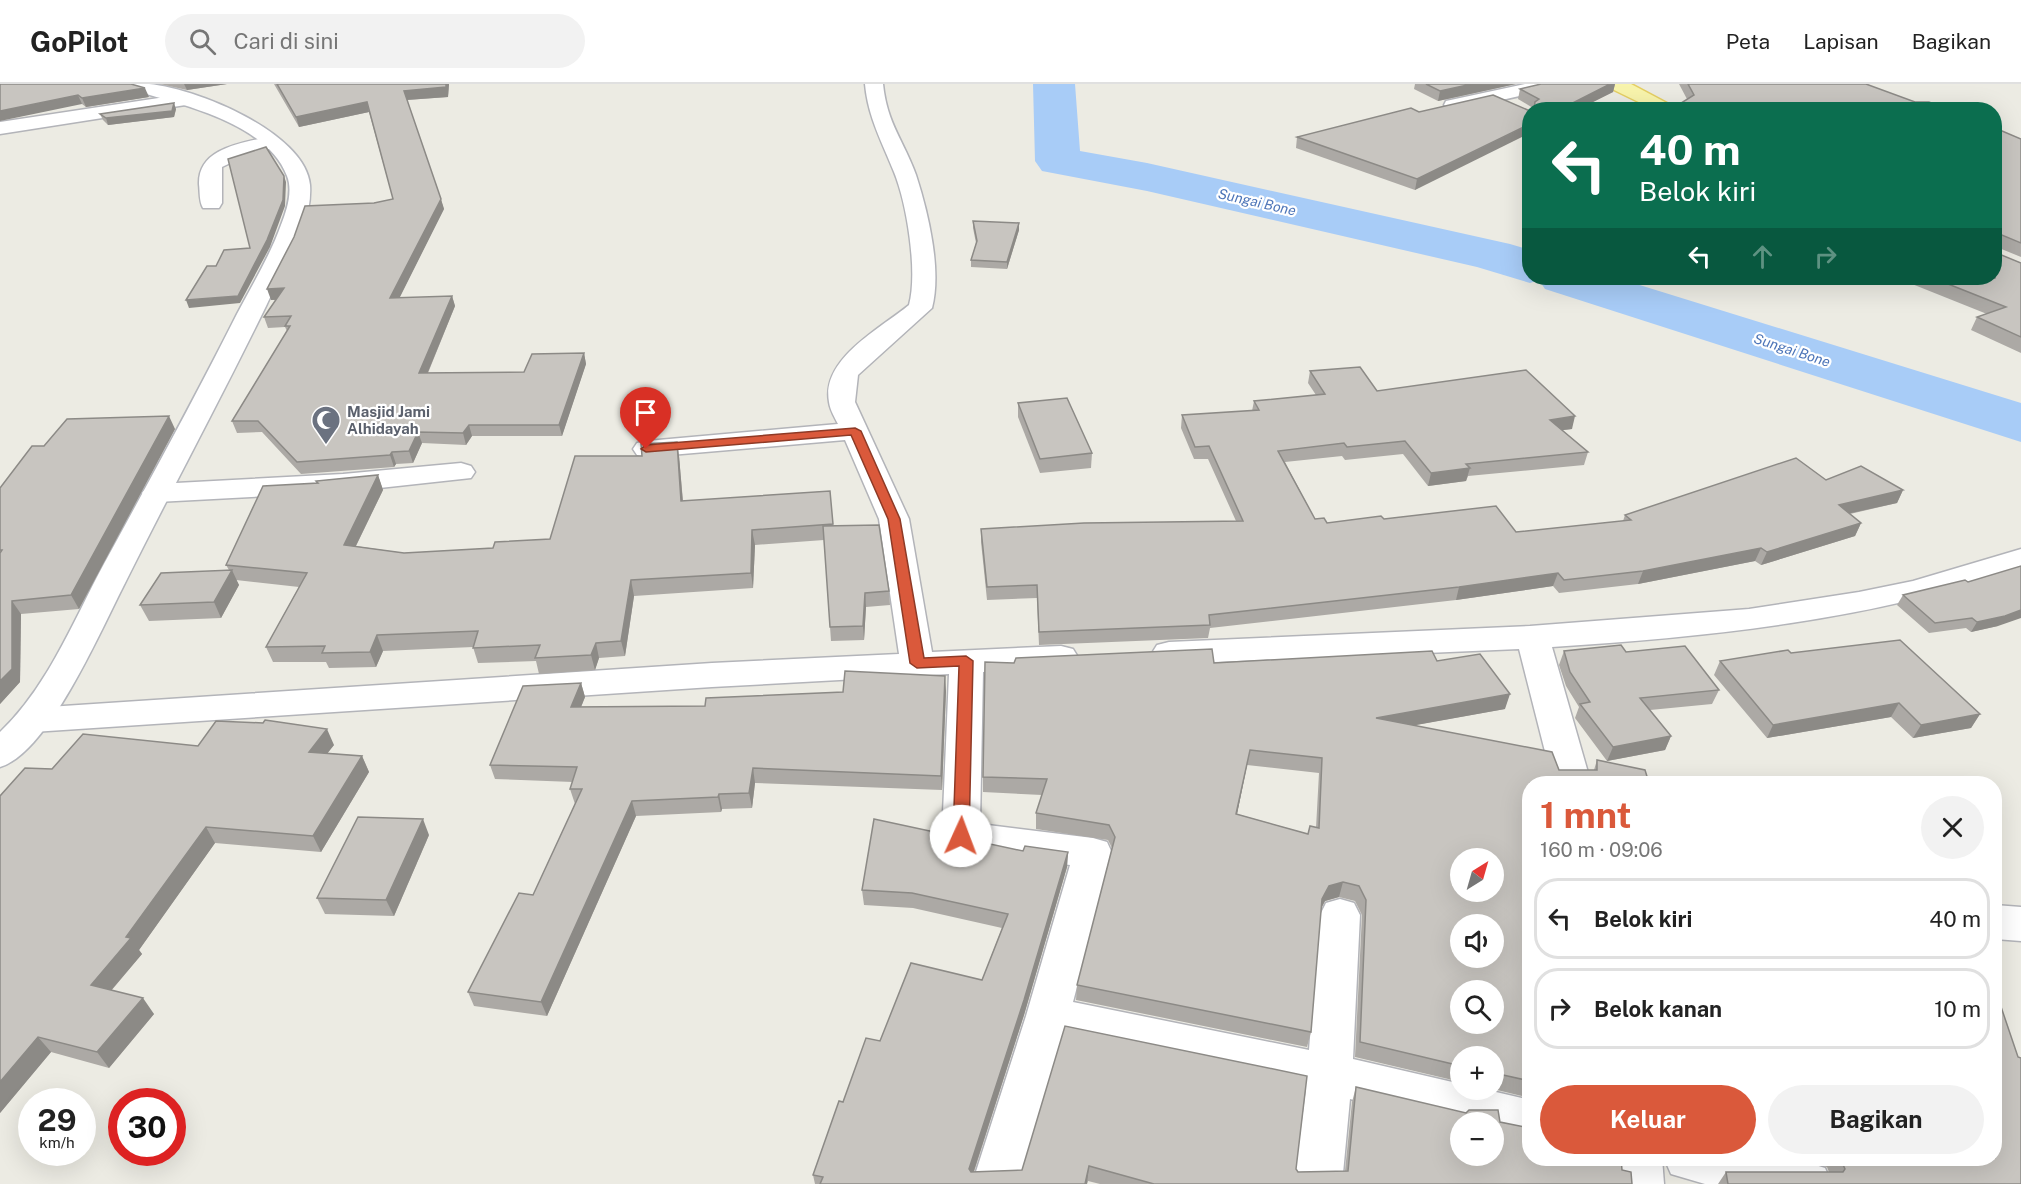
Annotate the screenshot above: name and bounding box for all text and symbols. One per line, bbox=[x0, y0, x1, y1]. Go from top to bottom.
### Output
search box bbox=[165, 14, 585, 68]
text: GoPilot bbox=[30, 25, 129, 58]
icon: search bbox=[186, 25, 219, 58]
text: Cari di sini bbox=[234, 28, 339, 54]
text: Peta bbox=[1726, 29, 1770, 54]
text: Lapisan bbox=[1803, 29, 1879, 54]
text: Bagikan bbox=[1912, 29, 1991, 54]
text: 40 m bbox=[1639, 125, 1741, 174]
icon: left bbox=[1540, 126, 1618, 204]
text: Belok kiri bbox=[1639, 175, 1756, 207]
water label: Sungai Bone bbox=[1217, 185, 1298, 219]
icon: left bbox=[1683, 240, 1716, 273]
icon: ahead bbox=[1746, 240, 1779, 273]
icon: right bbox=[1809, 240, 1842, 273]
water label: Sungai Bone bbox=[1752, 330, 1833, 370]
pin bbox=[620, 387, 671, 449]
icon: arrive bbox=[629, 396, 662, 429]
place label: Masjid Jami Alhidayah bbox=[347, 403, 430, 437]
mosque icon: Masjid Jami Alhidayah bbox=[310, 404, 342, 446]
text: 1 mnt bbox=[1540, 794, 1631, 836]
button: close bbox=[1921, 796, 1984, 859]
position arrow bbox=[929, 804, 993, 868]
text: 160 m · 09:06 bbox=[1540, 838, 1663, 862]
north arrow bbox=[1450, 848, 1504, 902]
map controls bbox=[1450, 848, 1504, 1166]
icon: left bbox=[1543, 902, 1576, 935]
text: Belok kiri bbox=[1594, 906, 1692, 932]
text: 40 m bbox=[1929, 906, 1981, 932]
button: sound bbox=[1450, 914, 1504, 968]
button: search bbox=[1450, 980, 1504, 1034]
icon: right bbox=[1543, 992, 1576, 1025]
text: Belok kanan bbox=[1594, 996, 1722, 1022]
text: 10 m bbox=[1934, 996, 1981, 1022]
button: + bbox=[1450, 1046, 1504, 1100]
button: Keluar bbox=[1540, 1085, 1756, 1154]
button: Bagikan bbox=[1768, 1085, 1984, 1154]
speed limit sign: 30 bbox=[108, 1088, 186, 1166]
text: 29 bbox=[38, 1102, 76, 1138]
button: − bbox=[1450, 1112, 1504, 1166]
text: km/h bbox=[39, 1134, 75, 1151]

